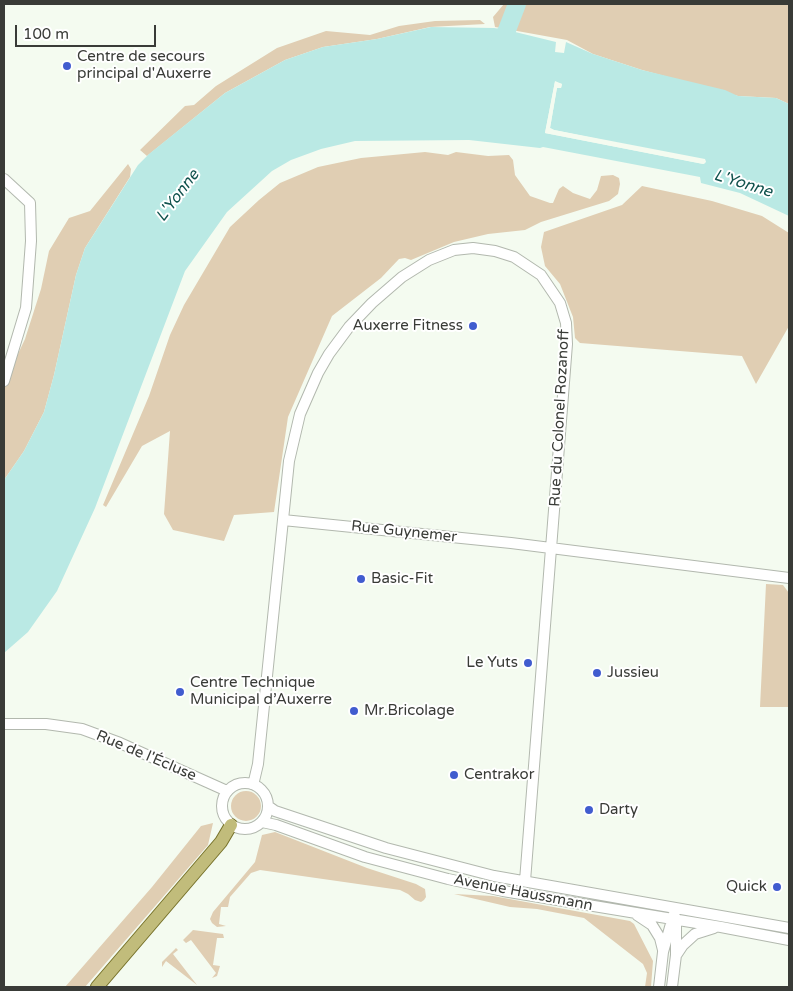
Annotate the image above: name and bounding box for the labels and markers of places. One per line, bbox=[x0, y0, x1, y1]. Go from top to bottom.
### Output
place label: Centre de secours principal d'Auxerre bbox=[77, 48, 211, 83]
marker: Centre de secours principal d'Auxerre bbox=[61, 60, 73, 72]
place label: Auxerre Fitness bbox=[353, 317, 463, 335]
marker: Auxerre Fitness bbox=[467, 320, 479, 332]
place label: Basic-Fit bbox=[371, 570, 433, 588]
marker: Basic-Fit bbox=[355, 573, 367, 585]
place label: Le Yuts bbox=[466, 654, 518, 672]
marker: Le Yuts bbox=[522, 657, 534, 669]
place label: Jussieu bbox=[607, 664, 659, 682]
marker: Jussieu bbox=[591, 667, 603, 679]
place label: Centre Technique Municipal d’Auxerre bbox=[190, 674, 332, 709]
marker: Centre Technique Municipal d’Auxerre bbox=[174, 686, 186, 698]
place label: Mr.Bricolage bbox=[364, 702, 454, 720]
marker: Mr.Bricolage bbox=[348, 705, 360, 717]
place label: Centrakor bbox=[464, 766, 534, 784]
marker: Centrakor bbox=[448, 769, 460, 781]
place label: Darty bbox=[599, 801, 638, 819]
marker: Darty bbox=[583, 804, 595, 816]
place label: Quick bbox=[726, 878, 767, 896]
marker: Quick bbox=[771, 881, 783, 893]

